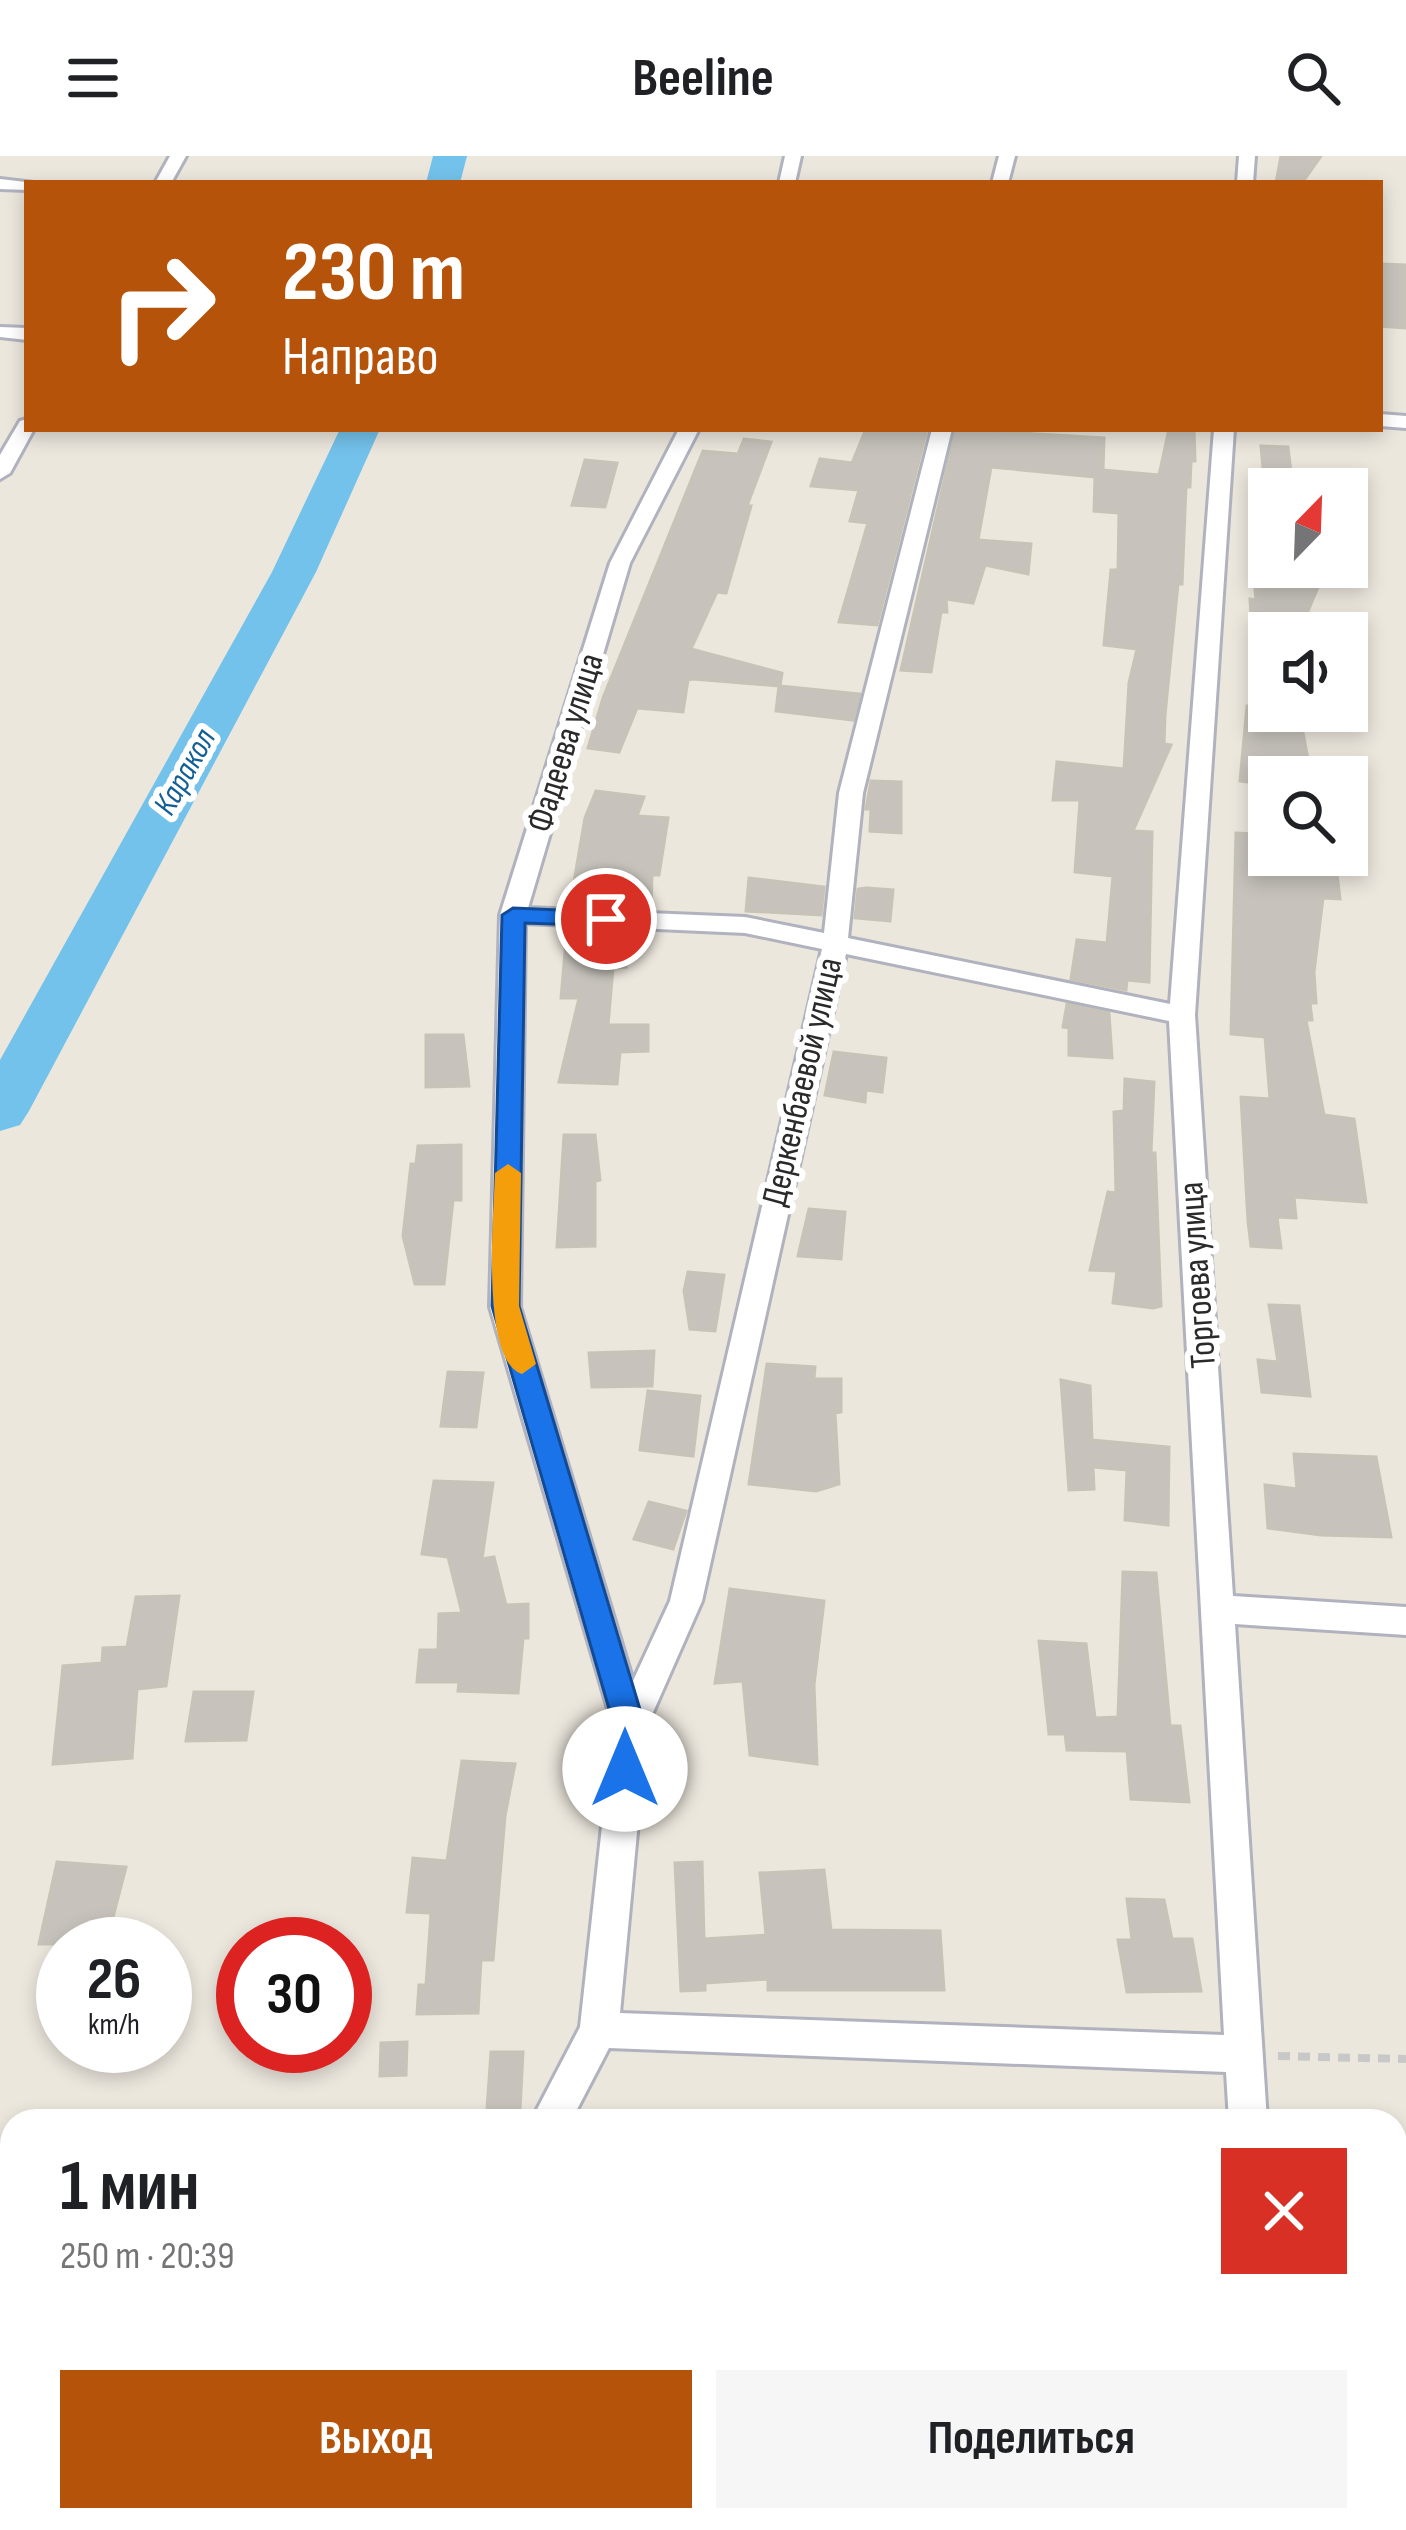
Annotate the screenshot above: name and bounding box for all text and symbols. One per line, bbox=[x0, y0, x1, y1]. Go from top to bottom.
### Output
icon: menu bbox=[60, 45, 126, 111]
icon: search bbox=[1280, 45, 1346, 111]
text: Beeline bbox=[632, 46, 774, 111]
text: 230 m bbox=[282, 223, 465, 324]
icon: right bbox=[84, 228, 240, 384]
text: Направо bbox=[282, 325, 439, 390]
north arrow bbox=[1248, 468, 1368, 588]
map controls bbox=[1248, 468, 1368, 876]
button: sound bbox=[1248, 612, 1368, 732]
street label: Фадеева улица bbox=[518, 648, 614, 838]
water label: Каракол bbox=[145, 722, 225, 822]
button: search bbox=[1248, 756, 1368, 876]
pin bbox=[555, 868, 657, 970]
icon: arrive bbox=[573, 886, 639, 952]
street label: Деркенбаевой улица bbox=[754, 954, 852, 1210]
street label: Торгоева улица bbox=[1170, 1180, 1226, 1370]
position arrow bbox=[562, 1706, 688, 1832]
speed limit sign: 30 bbox=[216, 1917, 372, 2073]
text: 26 bbox=[87, 1944, 141, 2016]
text: km/h bbox=[88, 2007, 140, 2043]
text: 1 мин bbox=[60, 2144, 200, 2231]
button: close bbox=[1221, 2148, 1347, 2274]
text: 250 m · 20:39 bbox=[60, 2233, 235, 2280]
button: Выход bbox=[60, 2370, 692, 2508]
button: Поделиться bbox=[716, 2370, 1347, 2508]

